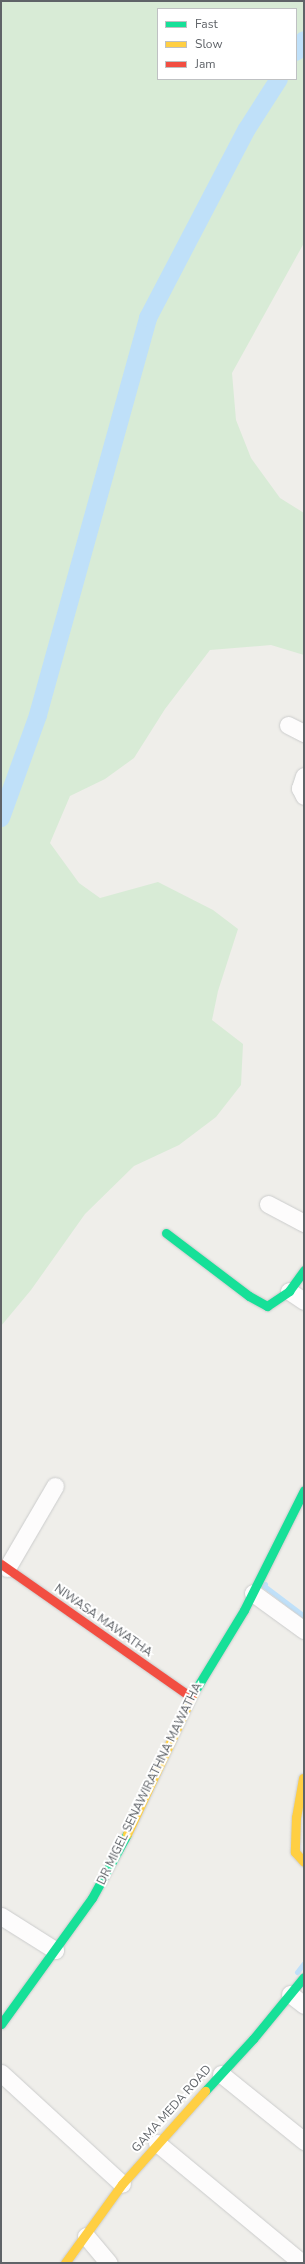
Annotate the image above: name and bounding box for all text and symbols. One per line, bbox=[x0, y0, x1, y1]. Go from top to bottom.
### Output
legend bbox=[157, 8, 297, 80]
text: Fast bbox=[195, 16, 218, 32]
text: Slow bbox=[195, 36, 223, 52]
text: Jam bbox=[195, 56, 216, 72]
street label: NIWASA MAWATHA bbox=[51, 1582, 155, 1660]
street label: DR MIGEL SENAWIRATHNA MAWATHA bbox=[95, 1681, 205, 1887]
street label: GAMA MEDA ROAD bbox=[129, 2063, 215, 2155]

